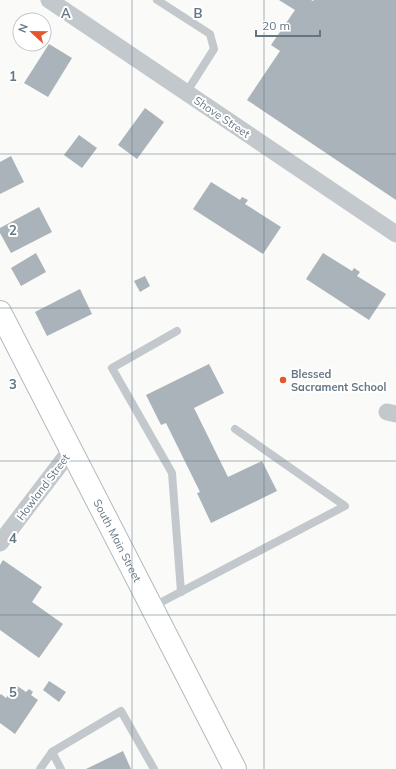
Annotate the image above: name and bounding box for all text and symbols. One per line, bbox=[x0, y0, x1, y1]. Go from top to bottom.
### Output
text: A bbox=[61, 5, 71, 21]
text: B bbox=[194, 5, 203, 21]
north arrow bbox=[12, 12, 52, 52]
scale bar bbox=[256, 12, 320, 38]
text: 20 m bbox=[262, 18, 290, 33]
text: N bbox=[15, 22, 31, 35]
text: 1 bbox=[9, 68, 17, 84]
street label: Shove Street bbox=[191, 93, 253, 141]
text: 2 bbox=[9, 222, 17, 238]
place label: Blessed Sacrament School bbox=[291, 367, 387, 394]
marker: Blessed Sacrament School bbox=[278, 375, 288, 385]
text: 3 bbox=[9, 376, 17, 392]
street label: Howland Street bbox=[13, 451, 73, 523]
street label: South Main Street bbox=[90, 497, 145, 584]
text: 4 bbox=[9, 530, 17, 546]
text: 5 bbox=[9, 684, 17, 700]

